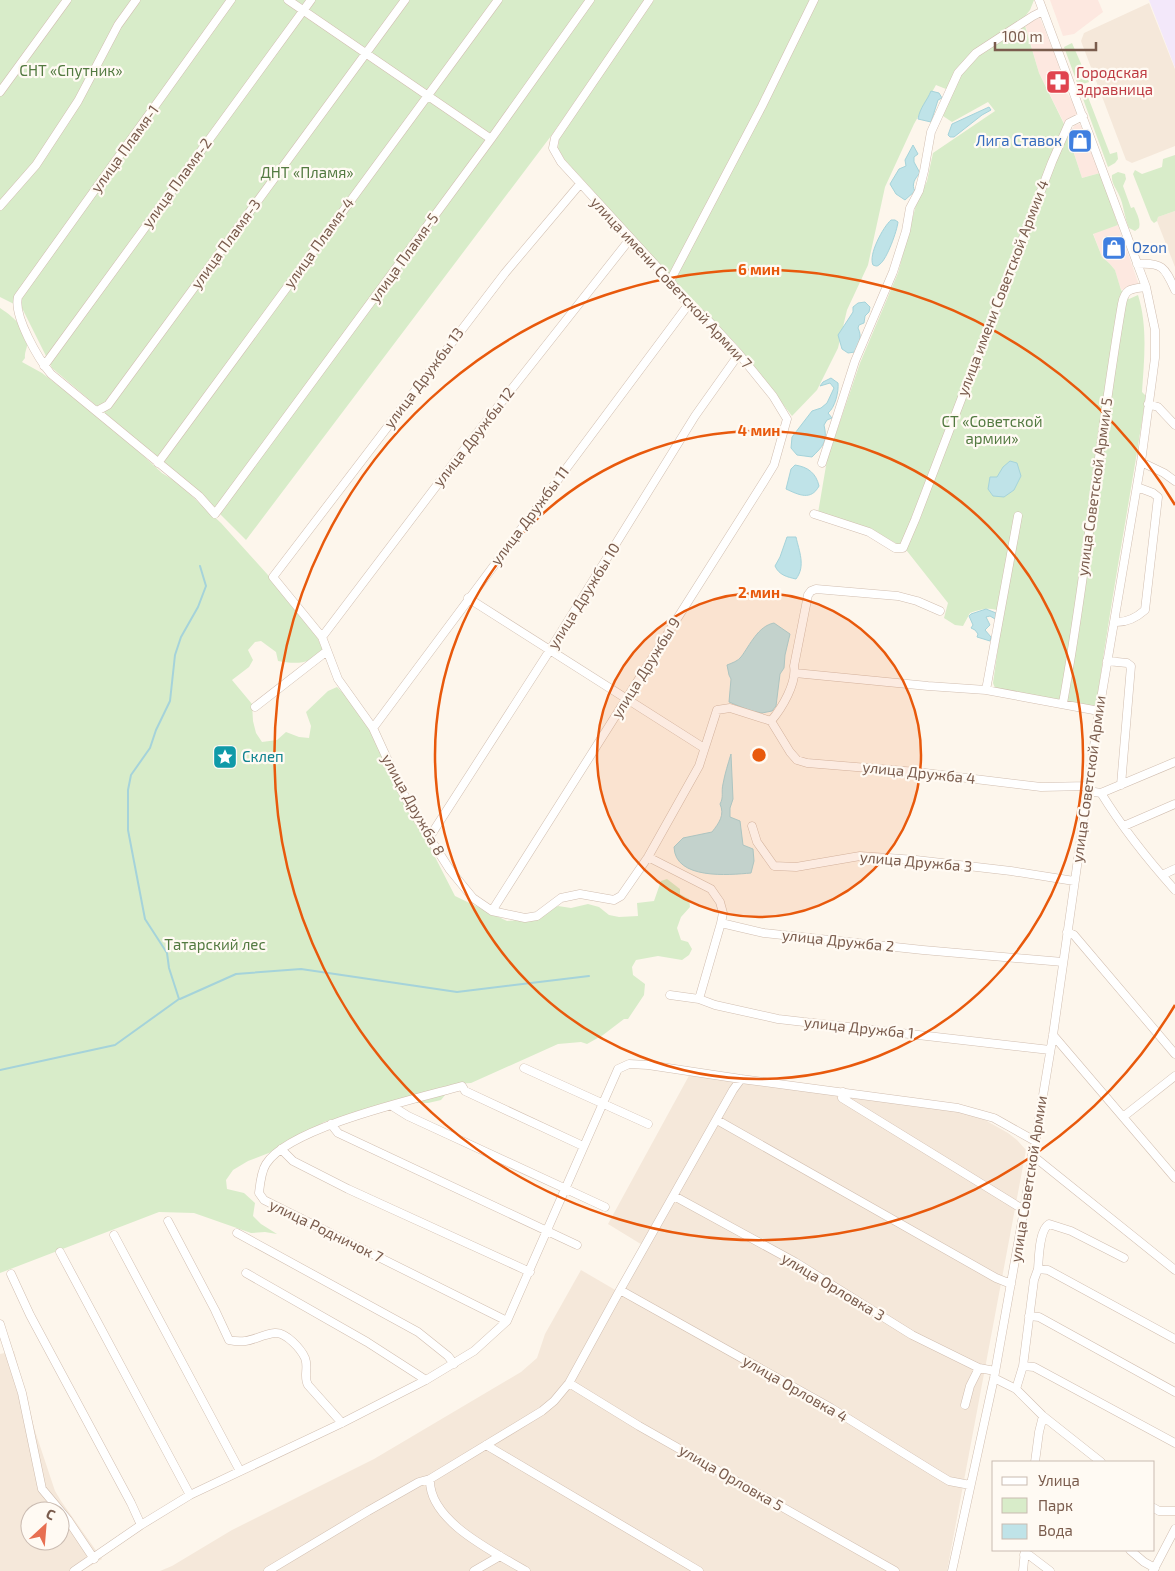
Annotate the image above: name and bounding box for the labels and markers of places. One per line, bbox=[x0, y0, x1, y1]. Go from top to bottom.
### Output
place label: Городская Здравница bbox=[1076, 63, 1153, 98]
pharmacy icon: Городская Здравница bbox=[1045, 69, 1071, 95]
shop icon: Лига Ставок bbox=[1067, 128, 1093, 154]
place label: Лига Ставок bbox=[976, 131, 1062, 149]
shop icon: Ozon bbox=[1101, 235, 1127, 261]
place label: Ozon bbox=[1132, 238, 1167, 256]
place icon: Склеп bbox=[212, 744, 238, 770]
centre of rings bbox=[750, 746, 768, 764]
place label: Склеп bbox=[242, 747, 284, 765]

